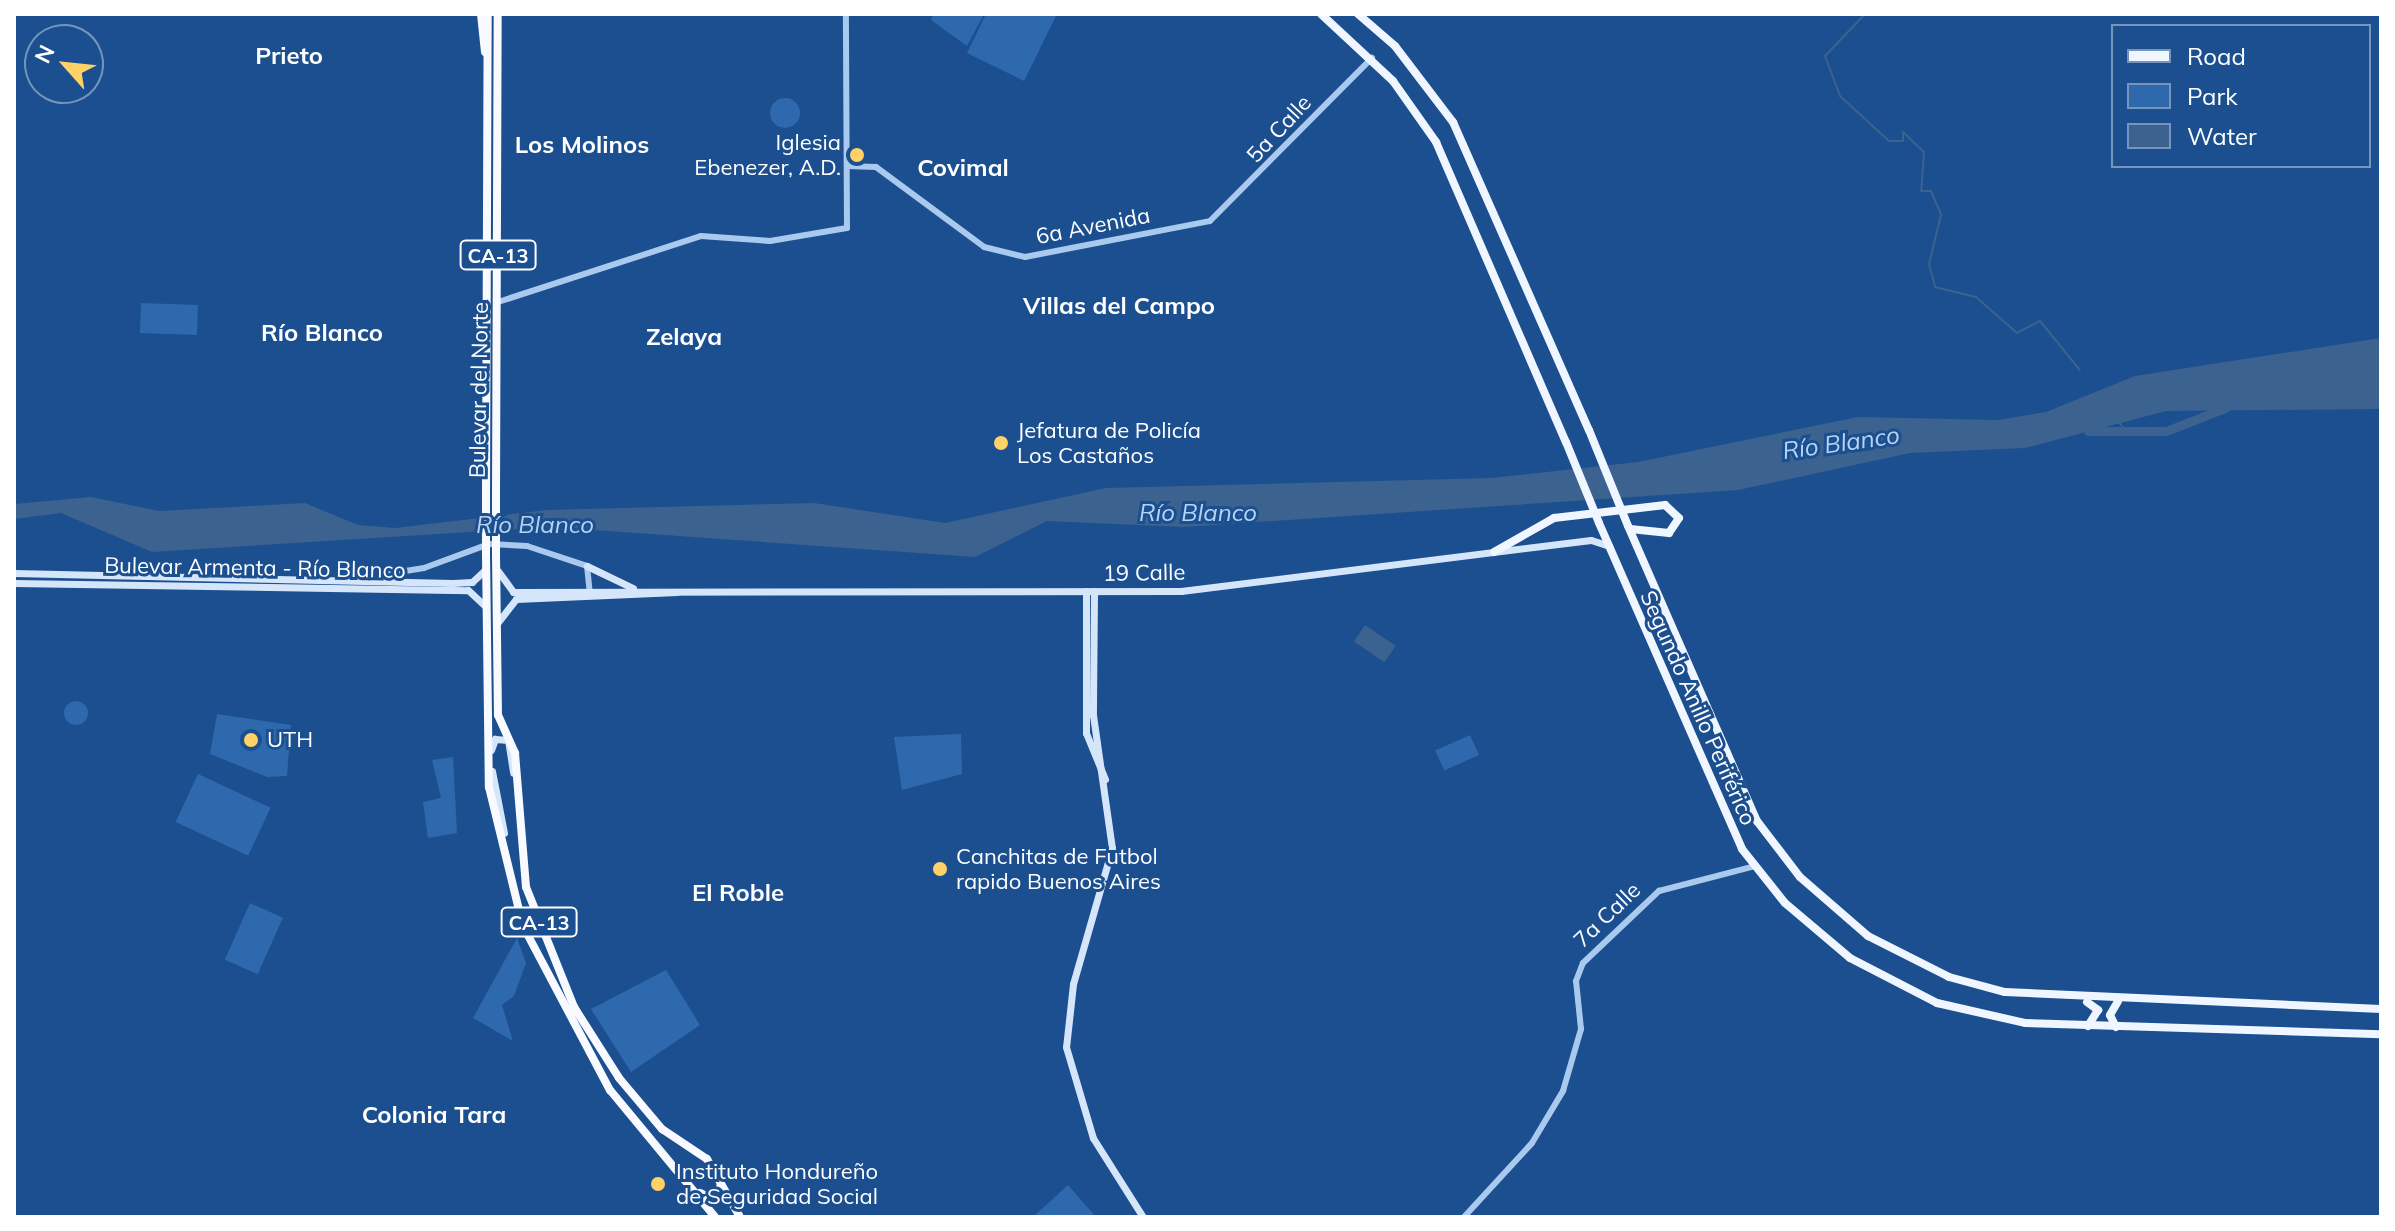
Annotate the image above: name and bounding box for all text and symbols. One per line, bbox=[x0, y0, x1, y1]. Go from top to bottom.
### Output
north arrow bbox=[24, 24, 104, 104]
legend bbox=[2111, 24, 2371, 168]
text: N bbox=[28, 40, 61, 68]
text: Road bbox=[2187, 41, 2246, 71]
district label: Prieto bbox=[255, 42, 323, 70]
text: Park bbox=[2187, 81, 2238, 111]
street label: 5a Calle bbox=[1241, 90, 1317, 168]
text: Water bbox=[2187, 121, 2257, 151]
place label: Iglesia Ebenezer, A.D. bbox=[694, 129, 841, 180]
district label: Los Molinos bbox=[515, 131, 649, 159]
marker: Iglesia Ebenezer, A.D. bbox=[848, 146, 866, 164]
district label: Covimal bbox=[917, 154, 1009, 182]
street label: 6a Avenida bbox=[1034, 202, 1152, 250]
road number: CA-13 bbox=[458, 239, 538, 271]
district label: Villas del Campo bbox=[1023, 292, 1215, 320]
street label: Bulevar del Norte bbox=[464, 302, 494, 478]
district label: Río Blanco bbox=[261, 319, 383, 347]
district label: Zelaya bbox=[646, 323, 722, 351]
place label: Jefatura de Policía Los Castaños bbox=[1017, 417, 1201, 468]
water label: Río Blanco bbox=[1781, 421, 1901, 465]
marker: Jefatura de Policía Los Castaños bbox=[992, 434, 1010, 452]
water label: Río Blanco bbox=[1139, 499, 1257, 527]
water label: Río Blanco bbox=[476, 511, 594, 539]
street label: Bulevar Armenta - Río Blanco bbox=[104, 552, 406, 584]
street label: 19 Calle bbox=[1103, 559, 1185, 587]
street label: Segundo Anillo Periférico bbox=[1634, 587, 1762, 829]
place label: UTH bbox=[267, 727, 313, 753]
marker: UTH bbox=[242, 731, 260, 749]
place label: Canchitas de Futbol rapido Buenos Aires bbox=[956, 843, 1161, 894]
marker: Canchitas de Futbol rapido Buenos Aires bbox=[931, 860, 949, 878]
street label: 7a Calle bbox=[1568, 877, 1646, 953]
district label: El Roble bbox=[692, 879, 784, 907]
road number: CA-13 bbox=[499, 906, 579, 938]
district label: Colonia Tara bbox=[362, 1101, 506, 1129]
place label: Instituto Hondureño de Seguridad Social bbox=[676, 1158, 878, 1210]
marker: Instituto Hondureño de Seguridad Social bbox=[647, 1173, 669, 1195]

